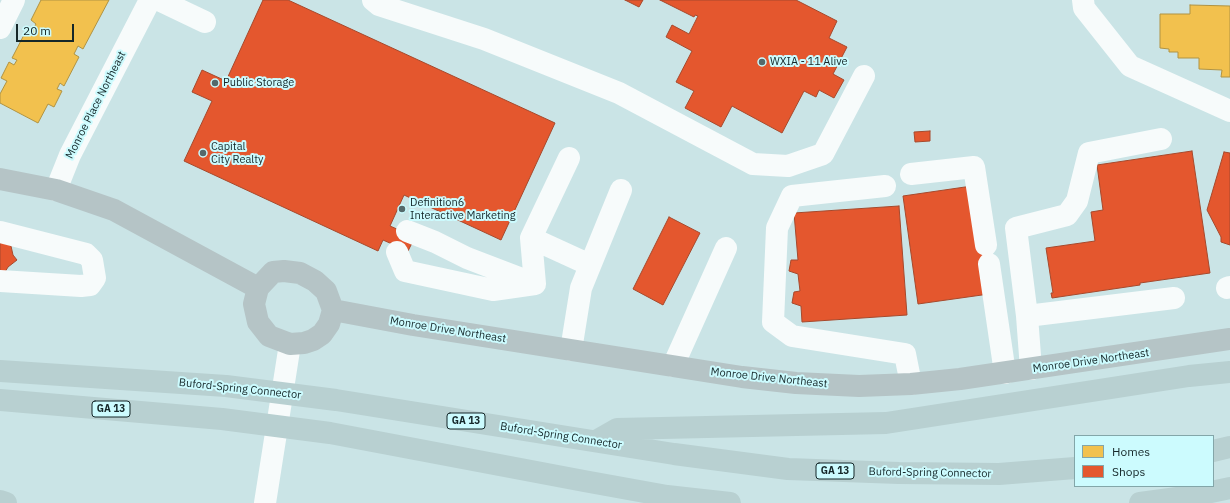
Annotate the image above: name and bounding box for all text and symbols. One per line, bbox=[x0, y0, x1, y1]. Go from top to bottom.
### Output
scale bar bbox=[18, 16, 76, 42]
text: 20 m bbox=[23, 23, 51, 38]
street label: Monroe Place Northeast bbox=[63, 49, 129, 161]
place label: WXIA - 11 Alive bbox=[770, 55, 848, 69]
marker: WXIA - 11 Alive bbox=[757, 57, 767, 67]
place label: Public Storage bbox=[223, 76, 294, 90]
marker: Public Storage bbox=[210, 78, 220, 88]
place label: Capital City Realty bbox=[211, 140, 264, 166]
marker: Capital City Realty bbox=[198, 148, 208, 158]
place label: Definition6 Interactive Marketing bbox=[410, 196, 516, 222]
marker: Definition6 Interactive Marketing bbox=[397, 204, 407, 214]
street label: Monroe Drive Northeast bbox=[389, 314, 507, 346]
street label: Monroe Drive Northeast bbox=[1032, 346, 1150, 376]
street label: Monroe Drive Northeast bbox=[710, 365, 828, 391]
street label: Buford-Spring Connector bbox=[178, 376, 302, 402]
road number: GA 13 bbox=[92, 401, 130, 417]
road number: GA 13 bbox=[447, 413, 485, 429]
street label: Buford-Spring Connector bbox=[499, 420, 623, 452]
legend bbox=[1074, 435, 1214, 487]
text: Homes bbox=[1112, 444, 1150, 459]
road number: GA 13 bbox=[816, 463, 854, 479]
text: Shops bbox=[1112, 464, 1145, 479]
street label: Buford-Spring Connector bbox=[868, 465, 992, 481]

